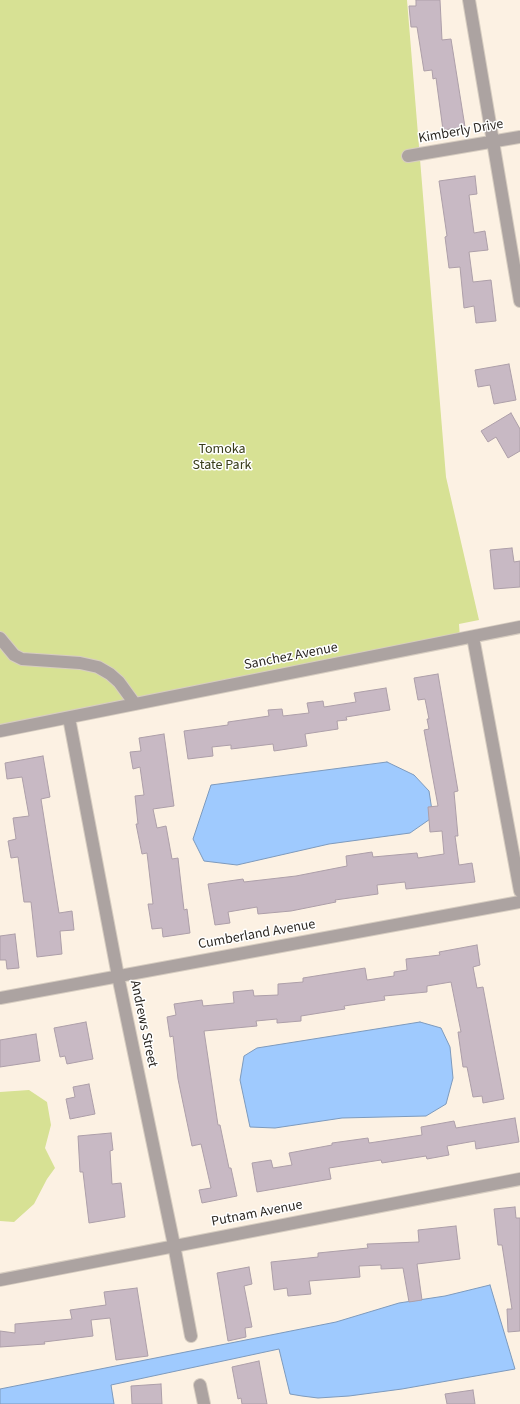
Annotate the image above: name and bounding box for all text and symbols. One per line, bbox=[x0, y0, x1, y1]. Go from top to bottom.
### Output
street label: Kimberly Drive bbox=[417, 116, 505, 148]
park label: Tomoka State Park bbox=[193, 442, 251, 474]
street label: Sanchez Avenue bbox=[243, 640, 339, 674]
street label: Cumberland Avenue bbox=[197, 916, 317, 954]
street label: Andrews Street bbox=[126, 979, 160, 1069]
street label: Putnam Avenue bbox=[210, 1197, 304, 1231]

